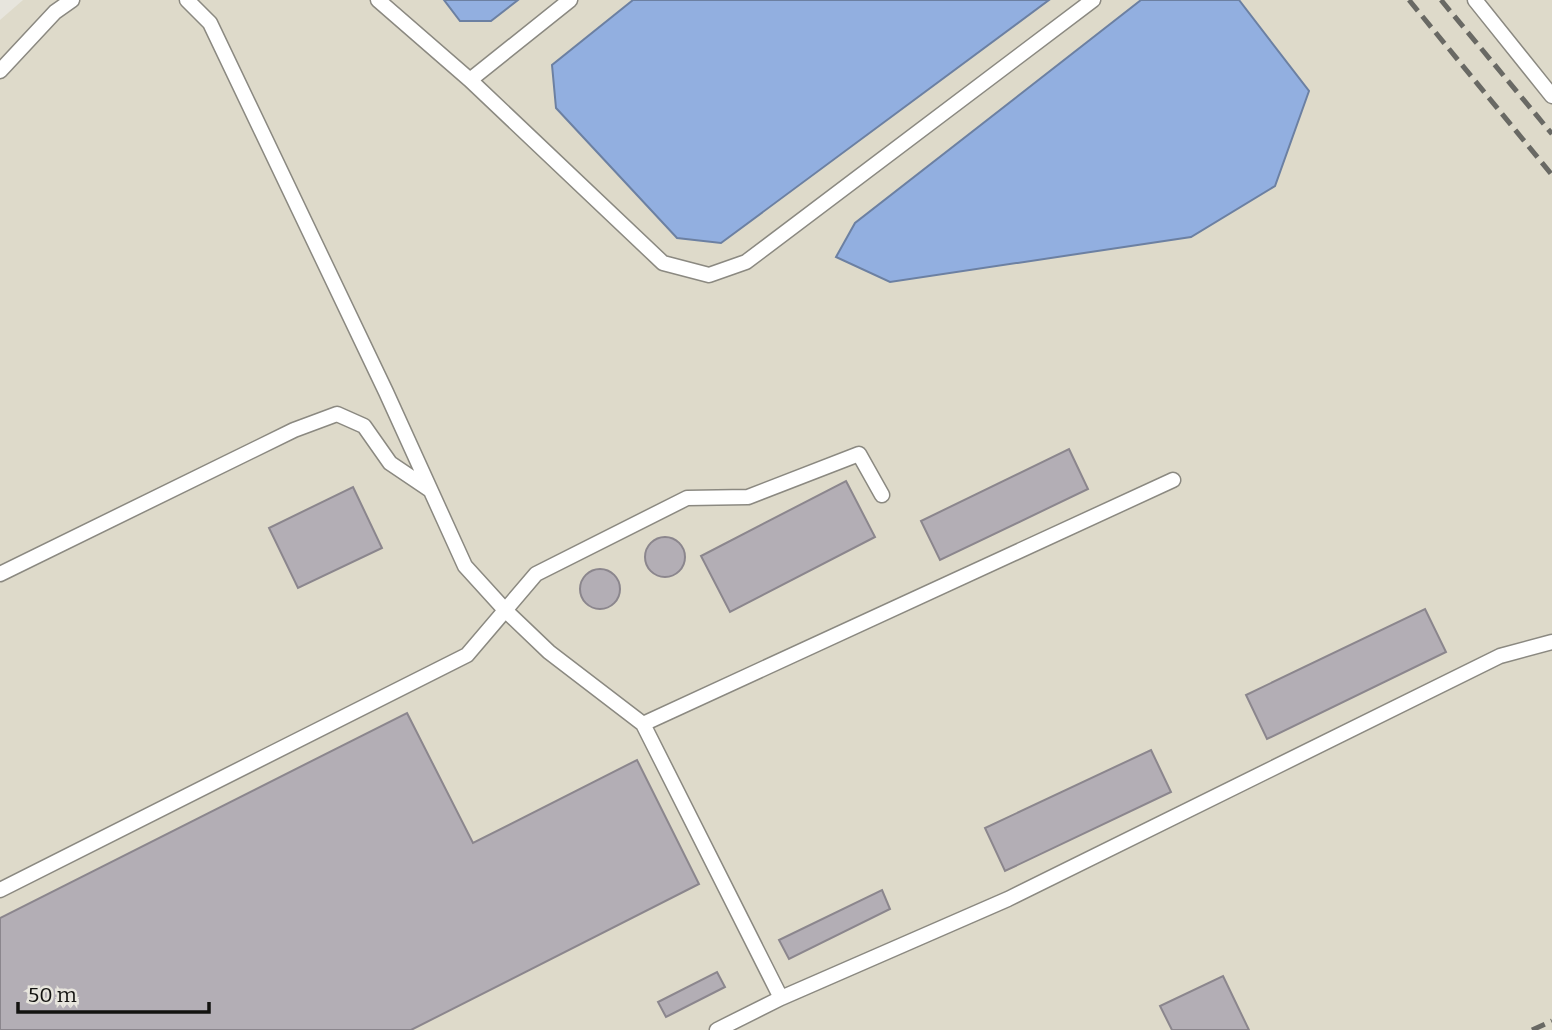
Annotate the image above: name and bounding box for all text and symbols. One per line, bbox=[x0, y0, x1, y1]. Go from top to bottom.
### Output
scale bar bbox=[18, 970, 208, 1014]
text: 50 m bbox=[28, 982, 77, 1008]

